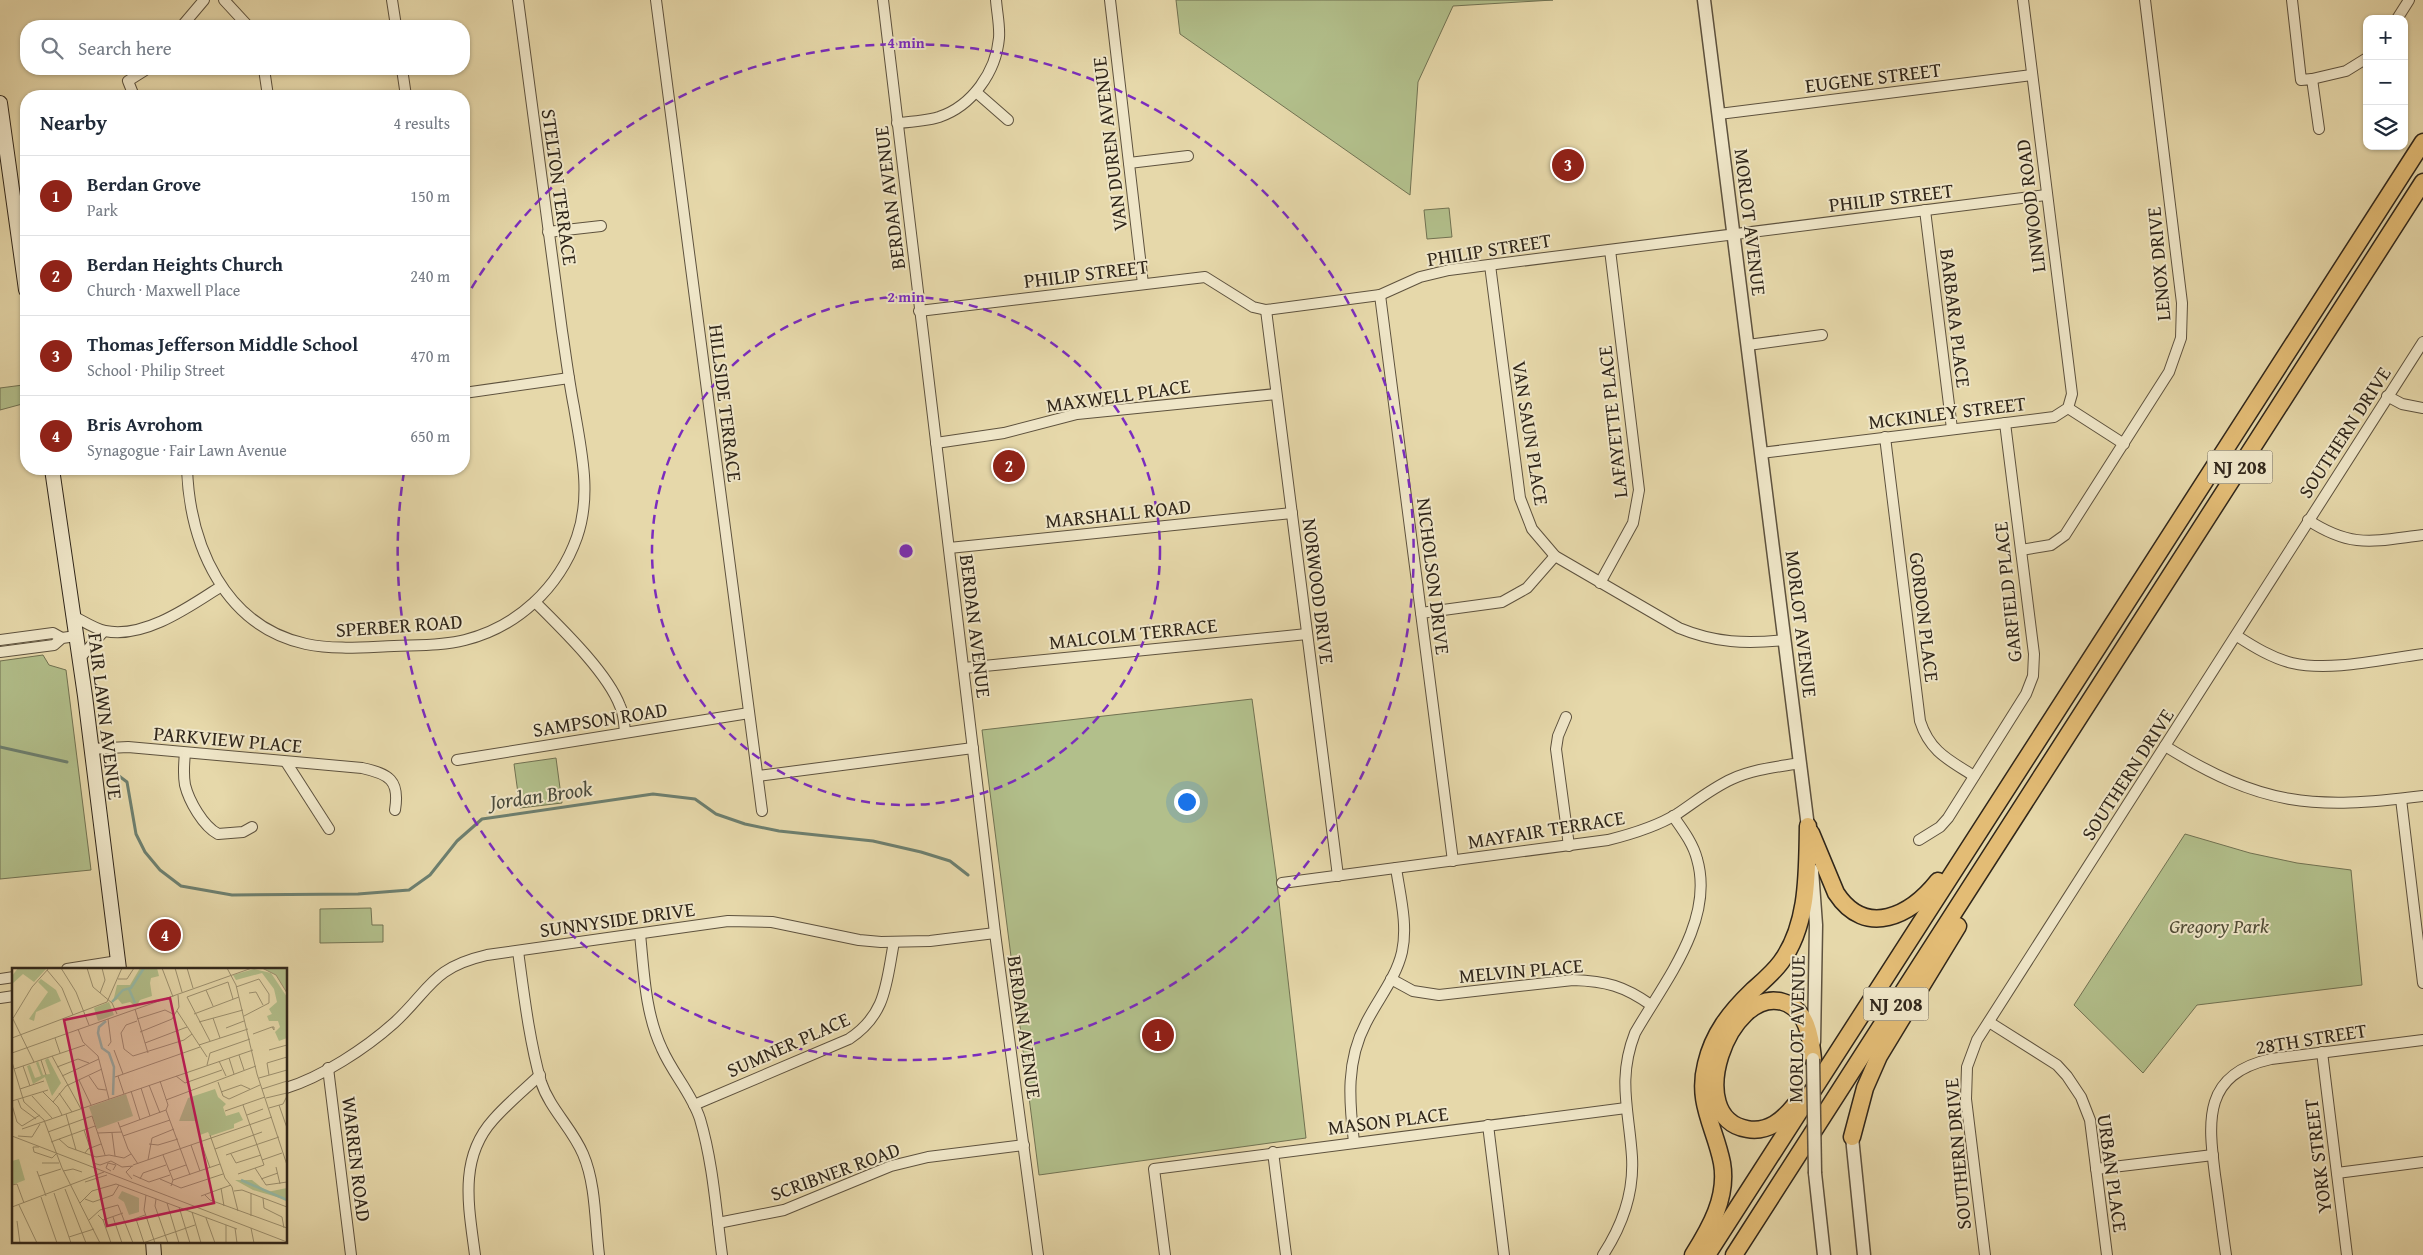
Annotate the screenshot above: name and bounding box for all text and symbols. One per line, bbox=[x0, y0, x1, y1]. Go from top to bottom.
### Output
map controls bbox=[2363, 15, 2408, 150]
button: + bbox=[2363, 15, 2408, 60]
search box bbox=[20, 20, 470, 75]
text: 4 min bbox=[887, 32, 925, 53]
icon: search bbox=[38, 34, 66, 62]
text: Search here bbox=[78, 34, 172, 62]
street label: EUGENE STREET bbox=[1803, 54, 1943, 100]
street label: VAN DUREN AVENUE bbox=[1084, 55, 1134, 233]
button: − bbox=[2363, 60, 2408, 105]
button: layers bbox=[2363, 105, 2408, 150]
text: Nearby bbox=[40, 107, 107, 138]
street label: STELTON TERRACE bbox=[535, 107, 585, 267]
text: 4 results bbox=[393, 111, 450, 135]
street label: BERDAN AVENUE bbox=[866, 125, 912, 271]
street label: LINWOOD ROAD bbox=[2007, 138, 2053, 274]
pin: 3 bbox=[1552, 146, 1584, 184]
street label: MORLOT AVENUE bbox=[1728, 147, 1774, 297]
text: Berdan Grove bbox=[87, 170, 201, 198]
street label: PHILIP STREET bbox=[1827, 175, 1955, 219]
text: 1 bbox=[52, 184, 60, 208]
text: 150 m bbox=[410, 184, 450, 208]
text: Park bbox=[87, 198, 118, 222]
street label: LENOX DRIVE bbox=[2139, 206, 2177, 322]
street label: PHILIP STREET bbox=[1425, 225, 1553, 273]
street label: BARBARA PLACE bbox=[1933, 247, 1979, 389]
text: Berdan Heights Church bbox=[87, 250, 283, 278]
street label: PHILIP STREET bbox=[1022, 251, 1150, 295]
text: 2 bbox=[52, 264, 60, 288]
text: 240 m bbox=[410, 264, 450, 288]
text: Church · Maxwell Place bbox=[87, 278, 240, 302]
text: 2 min bbox=[887, 286, 925, 307]
street label: HILLSIDE TERRACE bbox=[702, 322, 750, 484]
text: Thomas Jefferson Middle School bbox=[87, 330, 358, 358]
text: 3 bbox=[52, 344, 60, 368]
text: 470 m bbox=[410, 344, 450, 368]
street label: LAFAYETTE PLACE bbox=[1590, 344, 1634, 500]
text: School · Philip Street bbox=[87, 358, 225, 382]
street label: VAN SAUN PLACE bbox=[1505, 359, 1557, 507]
street label: SOUTHERN DRIVE bbox=[2291, 360, 2397, 504]
street label: MAXWELL PLACE bbox=[1044, 371, 1192, 419]
street label: MCKINLEY STREET bbox=[1867, 388, 2027, 436]
text: Bris Avrohom bbox=[87, 410, 203, 438]
text: 4 bbox=[52, 424, 60, 448]
text: 650 m bbox=[410, 424, 450, 448]
text: Synagogue · Fair Lawn Avenue bbox=[87, 438, 287, 462]
pin: 2 bbox=[993, 447, 1025, 485]
road number: NJ 208 bbox=[2208, 451, 2272, 484]
street label: MARSHALL ROAD bbox=[1044, 491, 1192, 535]
street label: NICHOLSON DRIVE bbox=[1410, 496, 1458, 656]
street label: NORWOOD DRIVE bbox=[1296, 516, 1342, 666]
street label: GARFIELD PLACE bbox=[1985, 520, 2029, 664]
centre of rings bbox=[897, 542, 915, 560]
street label: MORLOT AVENUE bbox=[1779, 549, 1825, 699]
street label: GORDON PLACE bbox=[1903, 550, 1947, 684]
street label: BERDAN AVENUE bbox=[953, 553, 999, 699]
street label: SPERBER ROAD bbox=[335, 606, 463, 644]
street label: MALCOLM TERRACE bbox=[1047, 610, 1219, 656]
street label: FAIR LAWN AVENUE bbox=[81, 631, 131, 801]
street label: SAMPSON ROAD bbox=[531, 694, 669, 744]
street label: SOUTHERN DRIVE bbox=[2074, 702, 2180, 846]
street label: PARKVIEW PLACE bbox=[152, 718, 304, 760]
water label: Jordan Brook bbox=[485, 772, 595, 818]
your location bbox=[1174, 789, 1200, 815]
street label: MAYFAIR TERRACE bbox=[1465, 802, 1627, 856]
street label: SUNNYSIDE DRIVE bbox=[538, 894, 696, 944]
park label: Gregory Park bbox=[2169, 911, 2270, 940]
pin: 4 bbox=[149, 916, 181, 954]
street label: MELVIN PLACE bbox=[1458, 950, 1584, 990]
street label: BERDAN AVENUE bbox=[1001, 954, 1049, 1100]
street label: MORLOT AVENUE bbox=[1780, 955, 1812, 1103]
inset map bbox=[12, 968, 288, 1242]
road number: NJ 208 bbox=[1864, 988, 1928, 1021]
street label: SUMNER PLACE bbox=[722, 1004, 854, 1084]
street label: 28TH STREET bbox=[2253, 1015, 2369, 1061]
pin: 1 bbox=[1142, 1016, 1174, 1054]
street label: SOUTHERN DRIVE bbox=[1936, 1077, 1978, 1231]
street label: WARREN ROAD bbox=[335, 1095, 379, 1223]
street label: YORK STREET bbox=[2296, 1097, 2338, 1215]
street label: MASON PLACE bbox=[1326, 1098, 1450, 1142]
street label: URBAN PLACE bbox=[2090, 1112, 2136, 1234]
street label: SCRIBNER ROAD bbox=[766, 1134, 904, 1208]

